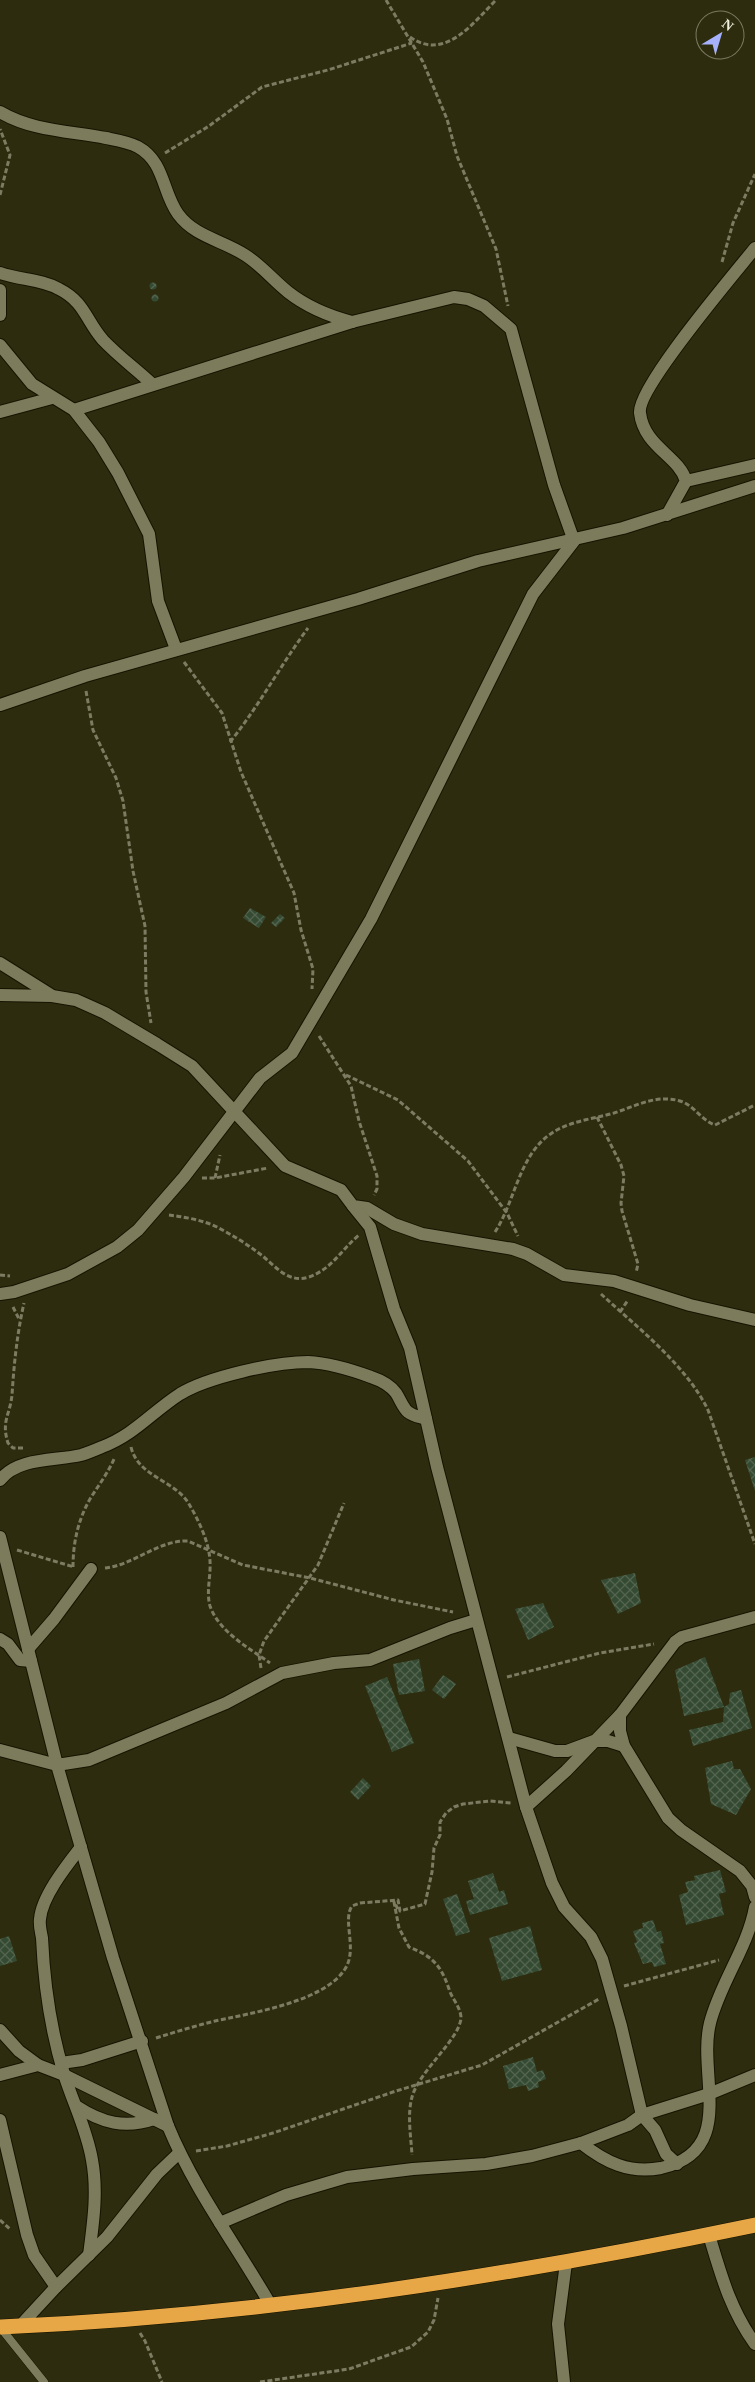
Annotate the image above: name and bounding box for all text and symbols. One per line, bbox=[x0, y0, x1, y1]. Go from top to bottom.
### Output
north arrow bbox=[695, 10, 745, 60]
text: N bbox=[719, 16, 736, 34]

